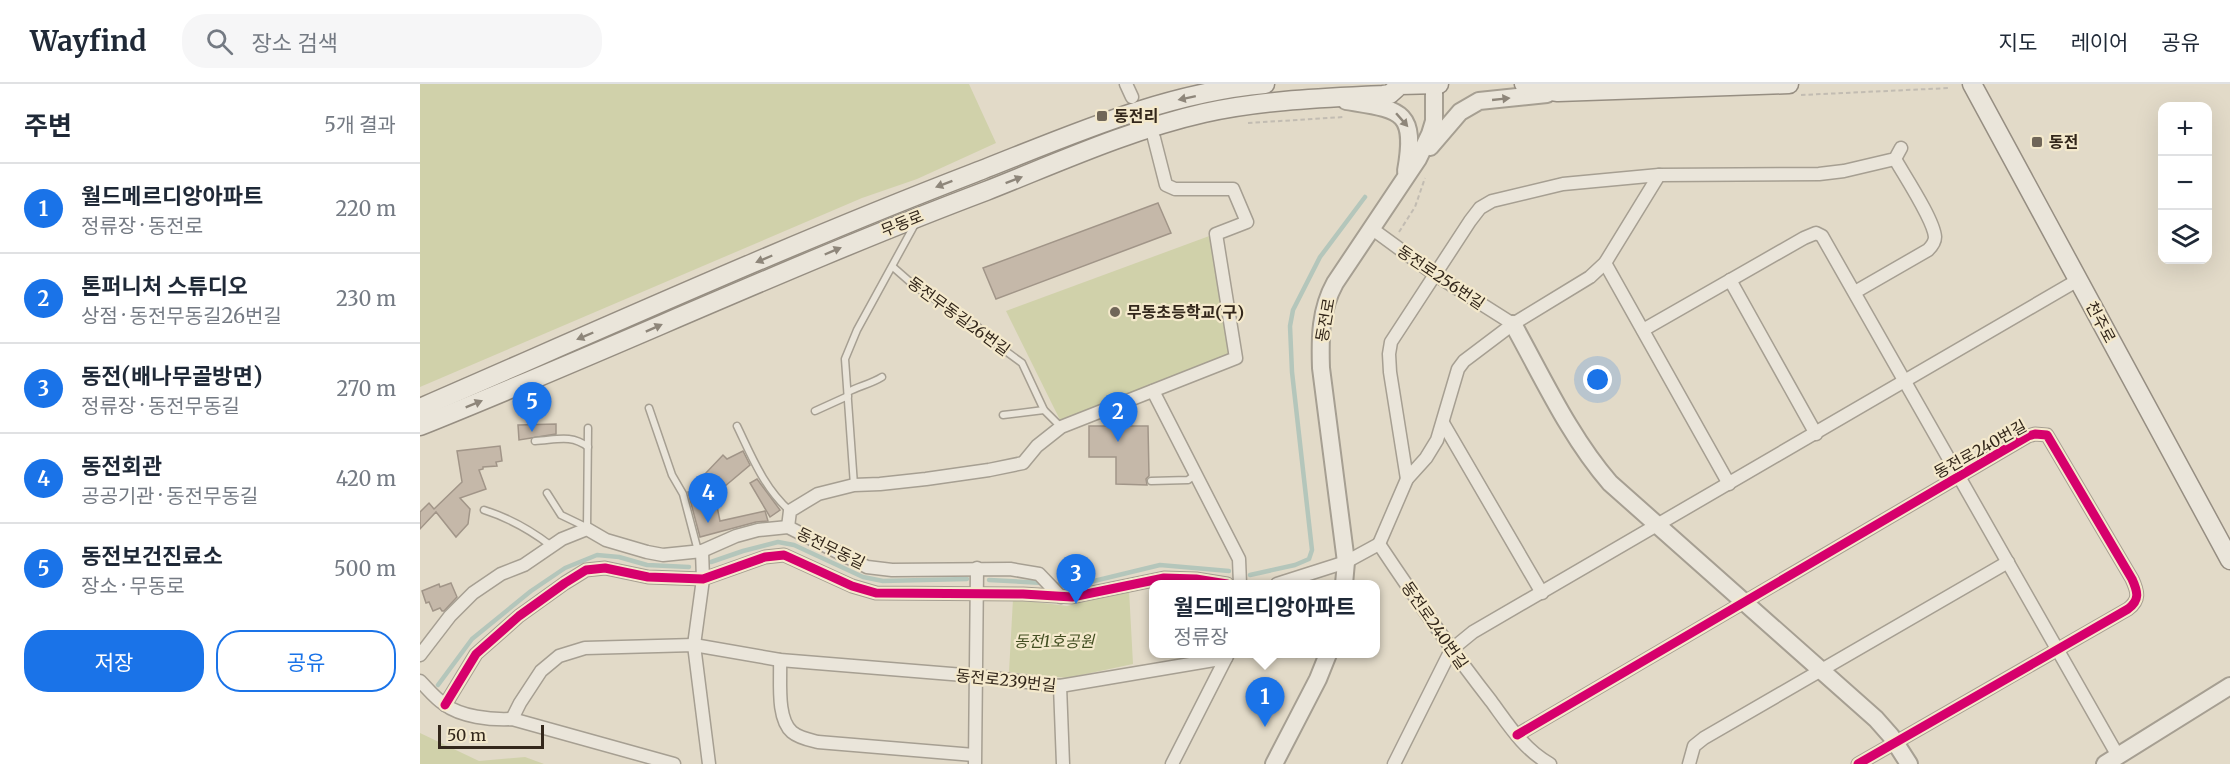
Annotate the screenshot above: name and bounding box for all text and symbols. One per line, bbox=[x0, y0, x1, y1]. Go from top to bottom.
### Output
search box bbox=[182, 14, 602, 68]
text: Wayfind bbox=[30, 23, 146, 59]
icon: search bbox=[203, 25, 236, 58]
text: 장소 검색 bbox=[251, 29, 338, 57]
text: 지도 bbox=[1999, 29, 2037, 56]
text: 레이어 bbox=[2070, 29, 2128, 56]
text: 공유 bbox=[2161, 29, 2200, 56]
one-way arrow bbox=[1178, 93, 1196, 103]
one-way arrow bbox=[1492, 94, 1511, 103]
map controls bbox=[2158, 102, 2212, 264]
button: + bbox=[2158, 102, 2212, 156]
place label: 동전리 bbox=[1114, 106, 1158, 126]
text: 주변 bbox=[24, 109, 72, 142]
marker: 동전리 bbox=[1095, 109, 1109, 123]
text: 5개 결과 bbox=[324, 112, 396, 137]
one-way arrow bbox=[1395, 112, 1408, 127]
place label: 동전 bbox=[2049, 132, 2078, 152]
marker: 동전 bbox=[2030, 135, 2044, 149]
button: − bbox=[2158, 156, 2212, 210]
one-way arrow bbox=[1006, 174, 1024, 184]
one-way arrow bbox=[935, 180, 953, 190]
text: 월드메르디앙아파트 bbox=[81, 182, 263, 210]
text: 1 bbox=[39, 196, 48, 221]
text: 220 m bbox=[336, 196, 396, 221]
street label: 무동로 bbox=[878, 205, 926, 241]
button: layers bbox=[2158, 210, 2212, 264]
text: 정류장 · 동전로 bbox=[81, 213, 203, 238]
street label: 동전로256번길 bbox=[1393, 240, 1489, 314]
one-way arrow bbox=[824, 246, 842, 255]
one-way arrow bbox=[755, 254, 773, 264]
text: 톤퍼니처 스튜디오 bbox=[81, 272, 248, 300]
street label: 동전무동길26번길 bbox=[904, 272, 1014, 360]
text: 2 bbox=[38, 286, 49, 311]
text: 230 m bbox=[336, 286, 396, 311]
street label: 동전로 bbox=[1311, 296, 1339, 343]
street label: 천주로 bbox=[2082, 298, 2120, 346]
place label: 무동초등학교(구) bbox=[1127, 302, 1244, 322]
text: 상점 · 동전무동길26번길 bbox=[81, 303, 282, 328]
marker: 무동초등학교(구) bbox=[1108, 305, 1122, 319]
one-way arrow bbox=[645, 323, 663, 333]
one-way arrow bbox=[577, 332, 594, 341]
text: 동전(배나무골방면) bbox=[81, 362, 262, 390]
your location bbox=[1583, 365, 1612, 394]
text: 3 bbox=[38, 376, 49, 401]
text: 270 m bbox=[336, 376, 396, 401]
pin: 5 bbox=[512, 382, 552, 432]
pin: 2 bbox=[1098, 392, 1138, 442]
text: 정류장 · 동전무동길 bbox=[81, 393, 240, 418]
one-way arrow bbox=[466, 399, 484, 409]
street label: 동전로240번길 bbox=[1930, 415, 2030, 483]
text: 동전회관 bbox=[81, 452, 162, 480]
text: 4 bbox=[37, 466, 50, 491]
text: 420 m bbox=[336, 466, 396, 491]
pin: 4 bbox=[688, 474, 728, 523]
text: 공공기관 · 동전무동길 bbox=[81, 483, 258, 508]
street label: 동전무동길 bbox=[794, 523, 868, 573]
text: 동전보건진료소 bbox=[81, 542, 223, 570]
pin: 3 bbox=[1056, 554, 1096, 604]
text: 5 bbox=[38, 556, 49, 581]
text: 500 m bbox=[334, 556, 396, 581]
text: 장소 · 무동로 bbox=[81, 573, 185, 598]
street label: 동전로240번길 bbox=[1397, 577, 1473, 673]
popup bbox=[1149, 580, 1380, 658]
text: 월드메르디앙아파트 bbox=[1173, 593, 1356, 621]
text: 정류장 bbox=[1173, 624, 1229, 649]
button: 저장 bbox=[24, 630, 204, 692]
button: 공유 bbox=[216, 630, 396, 692]
park label: 동전1호공원 bbox=[1014, 631, 1096, 651]
street label: 동전로239번길 bbox=[955, 665, 1057, 695]
pin: 1 bbox=[1246, 678, 1284, 727]
scale bar bbox=[438, 722, 544, 750]
text: 50 m bbox=[447, 725, 486, 745]

